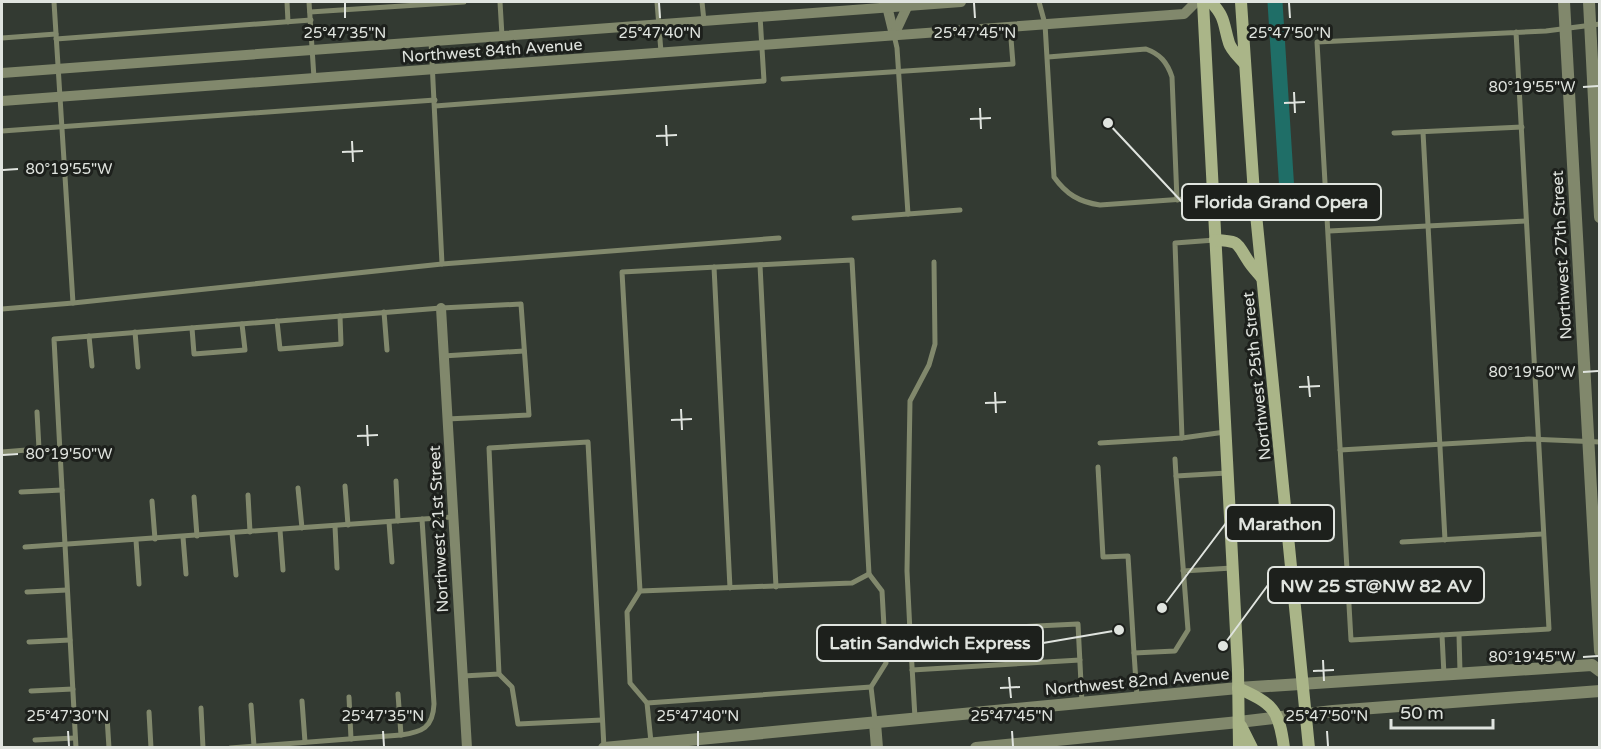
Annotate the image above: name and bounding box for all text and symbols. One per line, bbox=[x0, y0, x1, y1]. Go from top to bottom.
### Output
text: 25°47'35"N bbox=[304, 24, 386, 42]
text: 25°47'40"N bbox=[619, 24, 701, 42]
text: 25°47'45"N bbox=[934, 24, 1016, 42]
text: 25°47'50"N bbox=[1249, 24, 1331, 42]
street label: Northwest 84th Avenue bbox=[401, 35, 583, 67]
text: 80°19'55"W bbox=[1489, 78, 1575, 96]
text: 80°19'55"W bbox=[26, 160, 112, 178]
street label: Northwest 27th Street bbox=[1548, 170, 1576, 340]
callout: Florida Grand Opera bbox=[1182, 184, 1381, 220]
text: Florida Grand Opera bbox=[1194, 191, 1368, 213]
street label: Northwest 25th Street bbox=[1238, 291, 1276, 461]
text: 80°19'50"W bbox=[1489, 363, 1575, 381]
text: 80°19'50"W bbox=[26, 445, 112, 463]
street label: Northwest 21st Street bbox=[425, 445, 453, 613]
callout: Marathon bbox=[1226, 505, 1334, 541]
text: Marathon bbox=[1238, 513, 1322, 535]
callout: NW 25 ST@NW 82 AV bbox=[1268, 567, 1484, 603]
text: NW 25 ST@NW 82 AV bbox=[1280, 575, 1472, 597]
callout: Latin Sandwich Express bbox=[817, 625, 1043, 661]
text: Latin Sandwich Express bbox=[829, 632, 1031, 654]
text: 80°19'45"W bbox=[1489, 648, 1575, 666]
street label: Northwest 82nd Avenue bbox=[1044, 664, 1230, 700]
scale bar bbox=[1391, 692, 1493, 730]
text: 50 m bbox=[1400, 702, 1444, 724]
text: 25°47'30"N bbox=[27, 707, 109, 725]
text: 25°47'35"N bbox=[342, 707, 424, 725]
text: 25°47'40"N bbox=[657, 707, 739, 725]
text: 25°47'45"N bbox=[971, 707, 1053, 725]
text: 25°47'50"N bbox=[1286, 707, 1368, 725]

